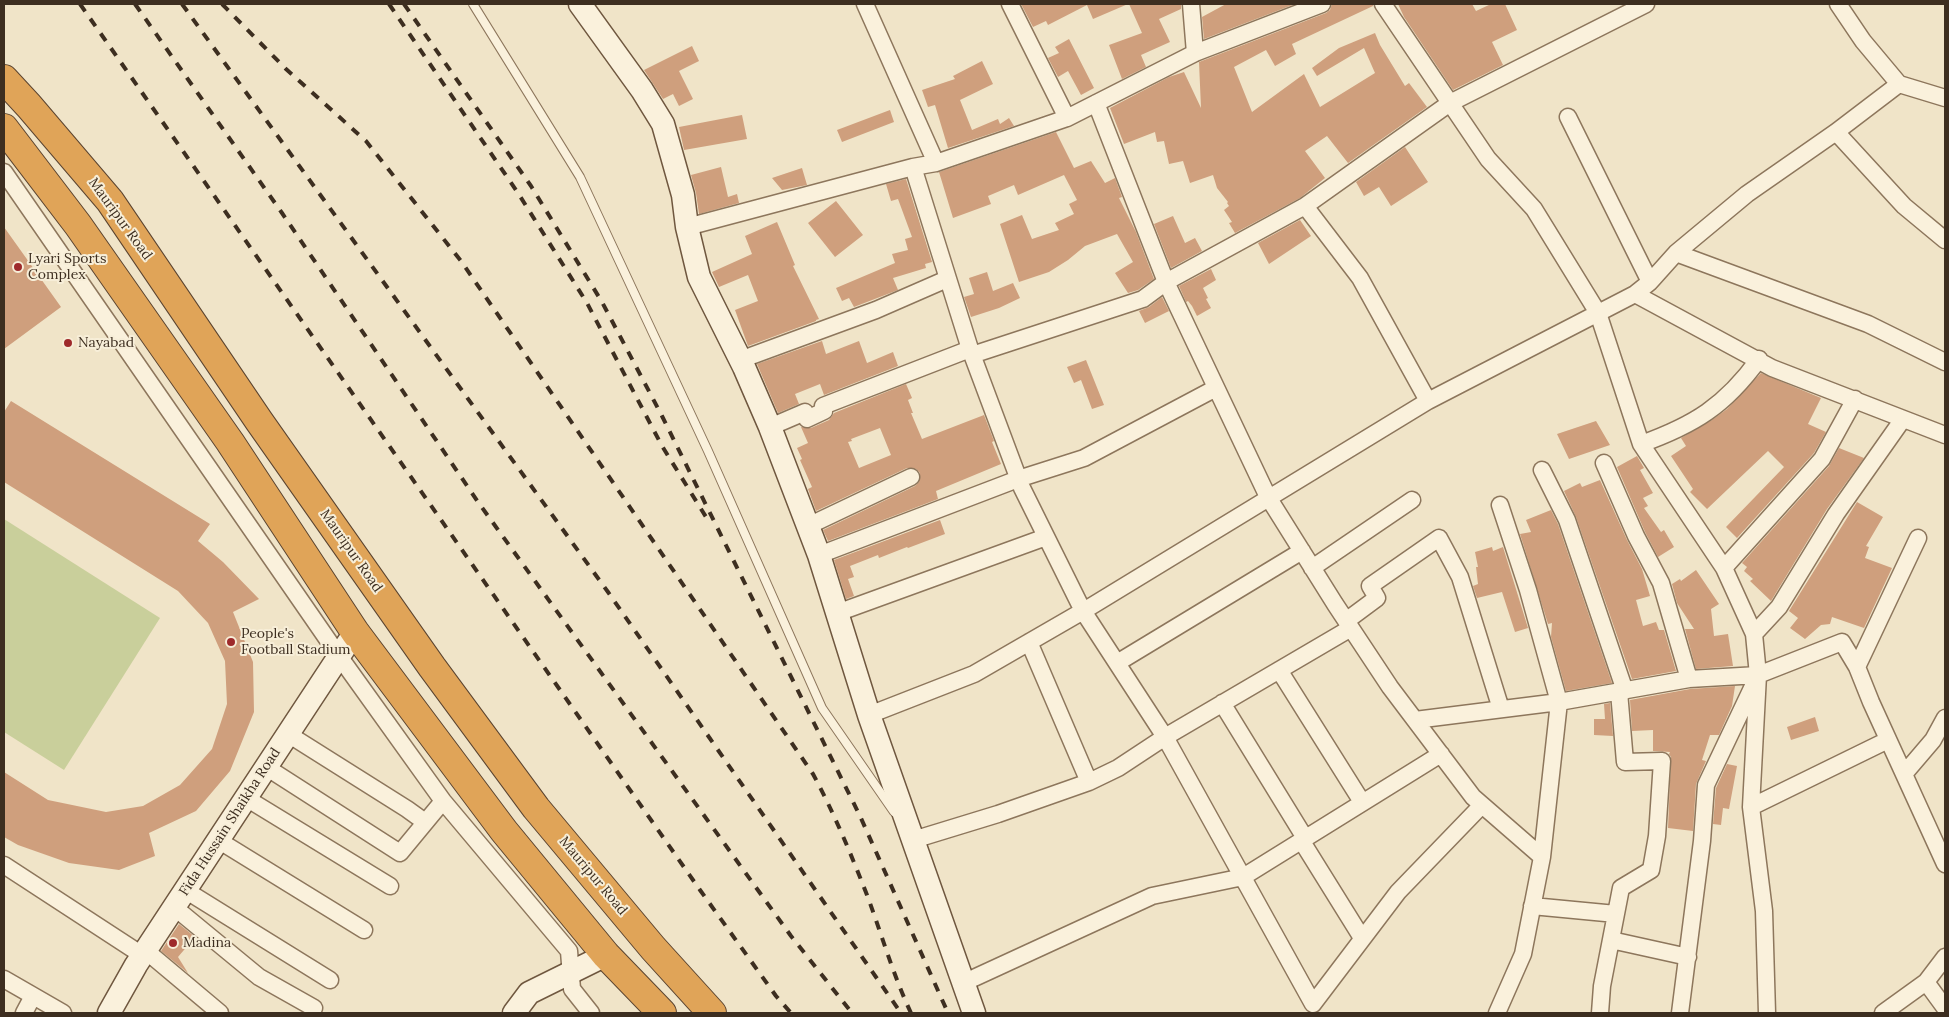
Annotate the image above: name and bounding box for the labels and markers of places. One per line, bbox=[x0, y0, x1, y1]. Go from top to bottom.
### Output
place label: Lyari Sports Complex bbox=[28, 251, 107, 284]
marker: Lyari Sports Complex bbox=[12, 261, 24, 273]
place label: Nayabad bbox=[78, 335, 134, 351]
marker: Nayabad bbox=[62, 337, 74, 349]
place label: People's Football Stadium bbox=[241, 626, 351, 658]
marker: People's Football Stadium bbox=[225, 636, 237, 648]
place label: Madina bbox=[183, 935, 231, 951]
marker: Madina bbox=[167, 937, 179, 949]

